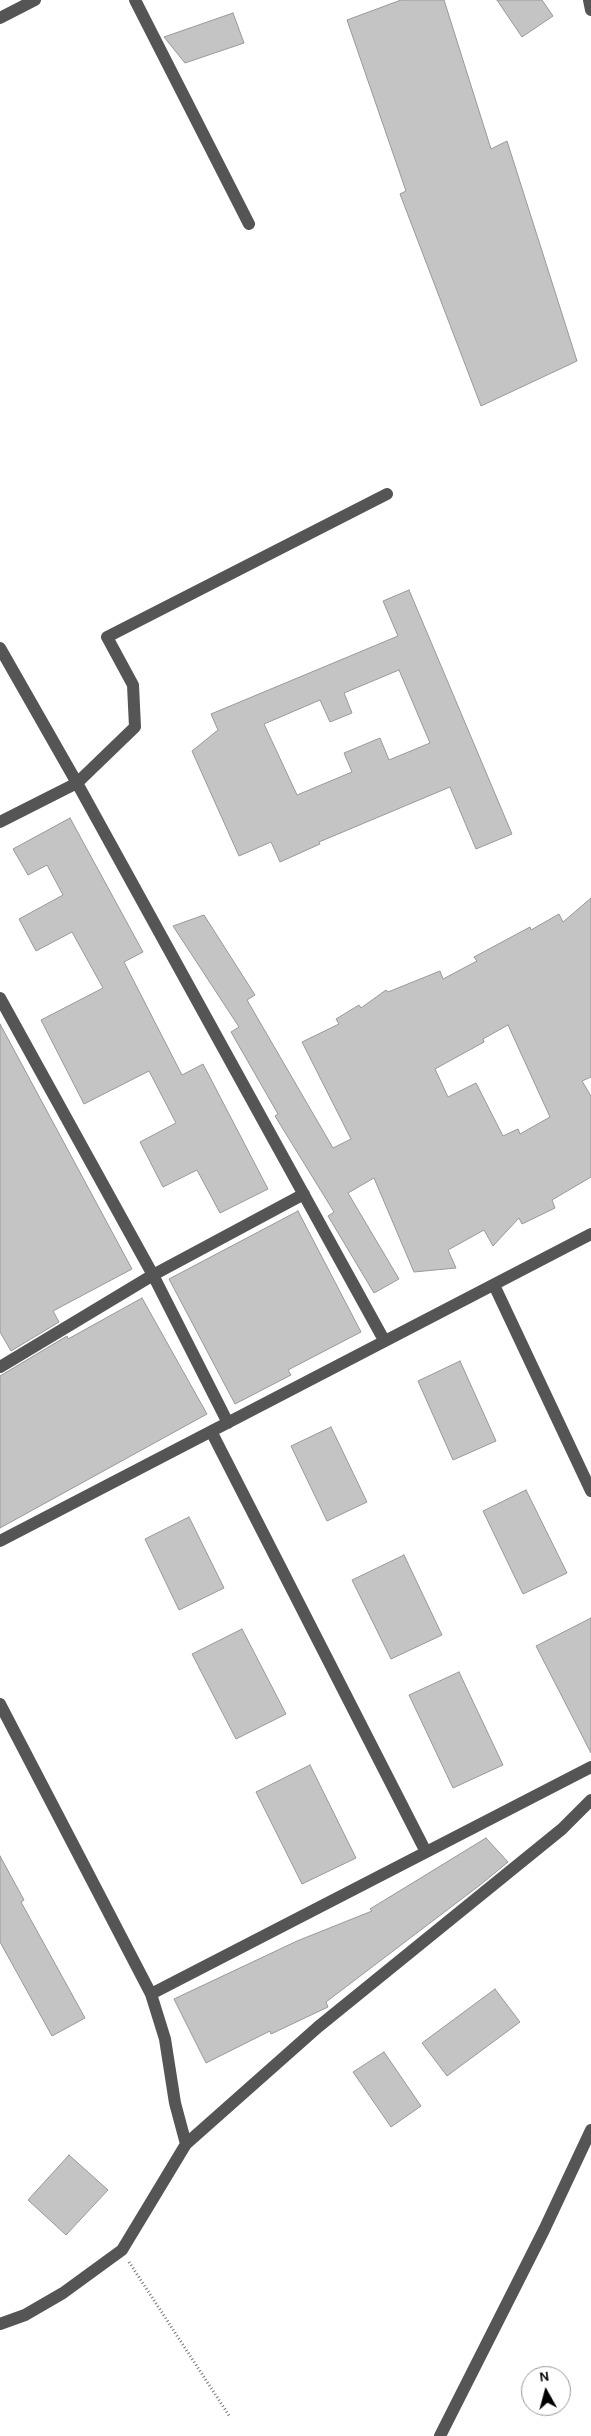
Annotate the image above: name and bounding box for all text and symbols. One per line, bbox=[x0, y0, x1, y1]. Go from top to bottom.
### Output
north arrow bbox=[521, 2366, 571, 2416]
text: N bbox=[538, 2368, 550, 2386]

